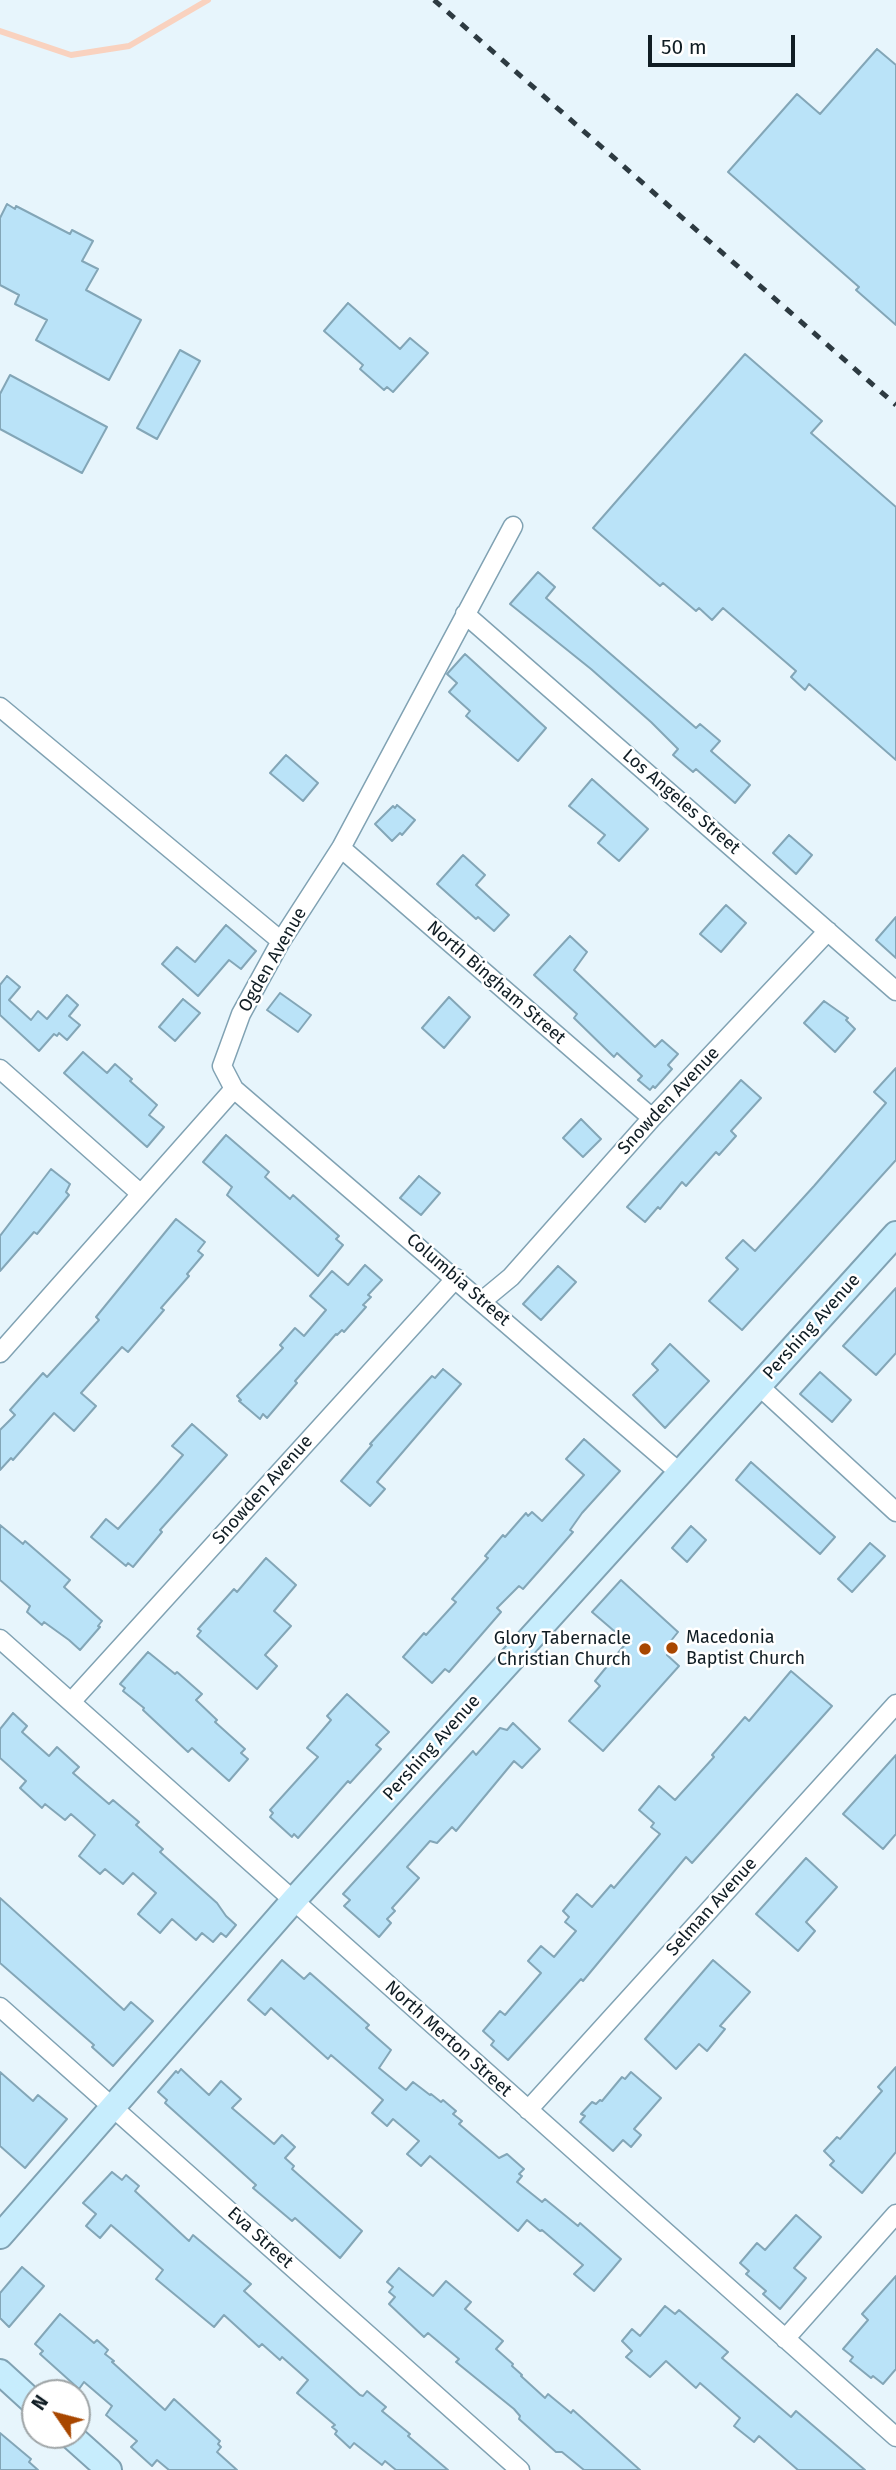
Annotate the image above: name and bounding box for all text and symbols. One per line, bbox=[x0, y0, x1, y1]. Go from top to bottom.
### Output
scale bar bbox=[651, 21, 798, 65]
text: 50 m bbox=[661, 34, 707, 60]
street label: Los Angeles Street bbox=[618, 745, 744, 859]
street label: Ogden Avenue bbox=[234, 904, 312, 1016]
street label: North Bingham Street bbox=[422, 917, 570, 1049]
street label: Snowden Avenue bbox=[614, 1043, 724, 1159]
street label: Columbia Street bbox=[402, 1229, 514, 1331]
street label: Pershing Avenue bbox=[759, 1270, 865, 1384]
street label: Snowden Avenue bbox=[208, 1431, 318, 1549]
place label: Macedonia Baptist Church bbox=[686, 1627, 805, 1670]
place label: Glory Tabernacle Christian Church bbox=[494, 1628, 631, 1670]
marker: Macedonia Baptist Church bbox=[664, 1640, 680, 1656]
marker: Glory Tabernacle Christian Church bbox=[637, 1641, 653, 1657]
street label: Pershing Avenue bbox=[379, 1691, 485, 1805]
street label: Selman Avenue bbox=[662, 1853, 762, 1961]
street label: North Merton Street bbox=[380, 1976, 516, 2102]
street label: Eva Street bbox=[223, 2203, 297, 2273]
north arrow bbox=[21, 2379, 91, 2449]
text: N bbox=[27, 2391, 53, 2415]

